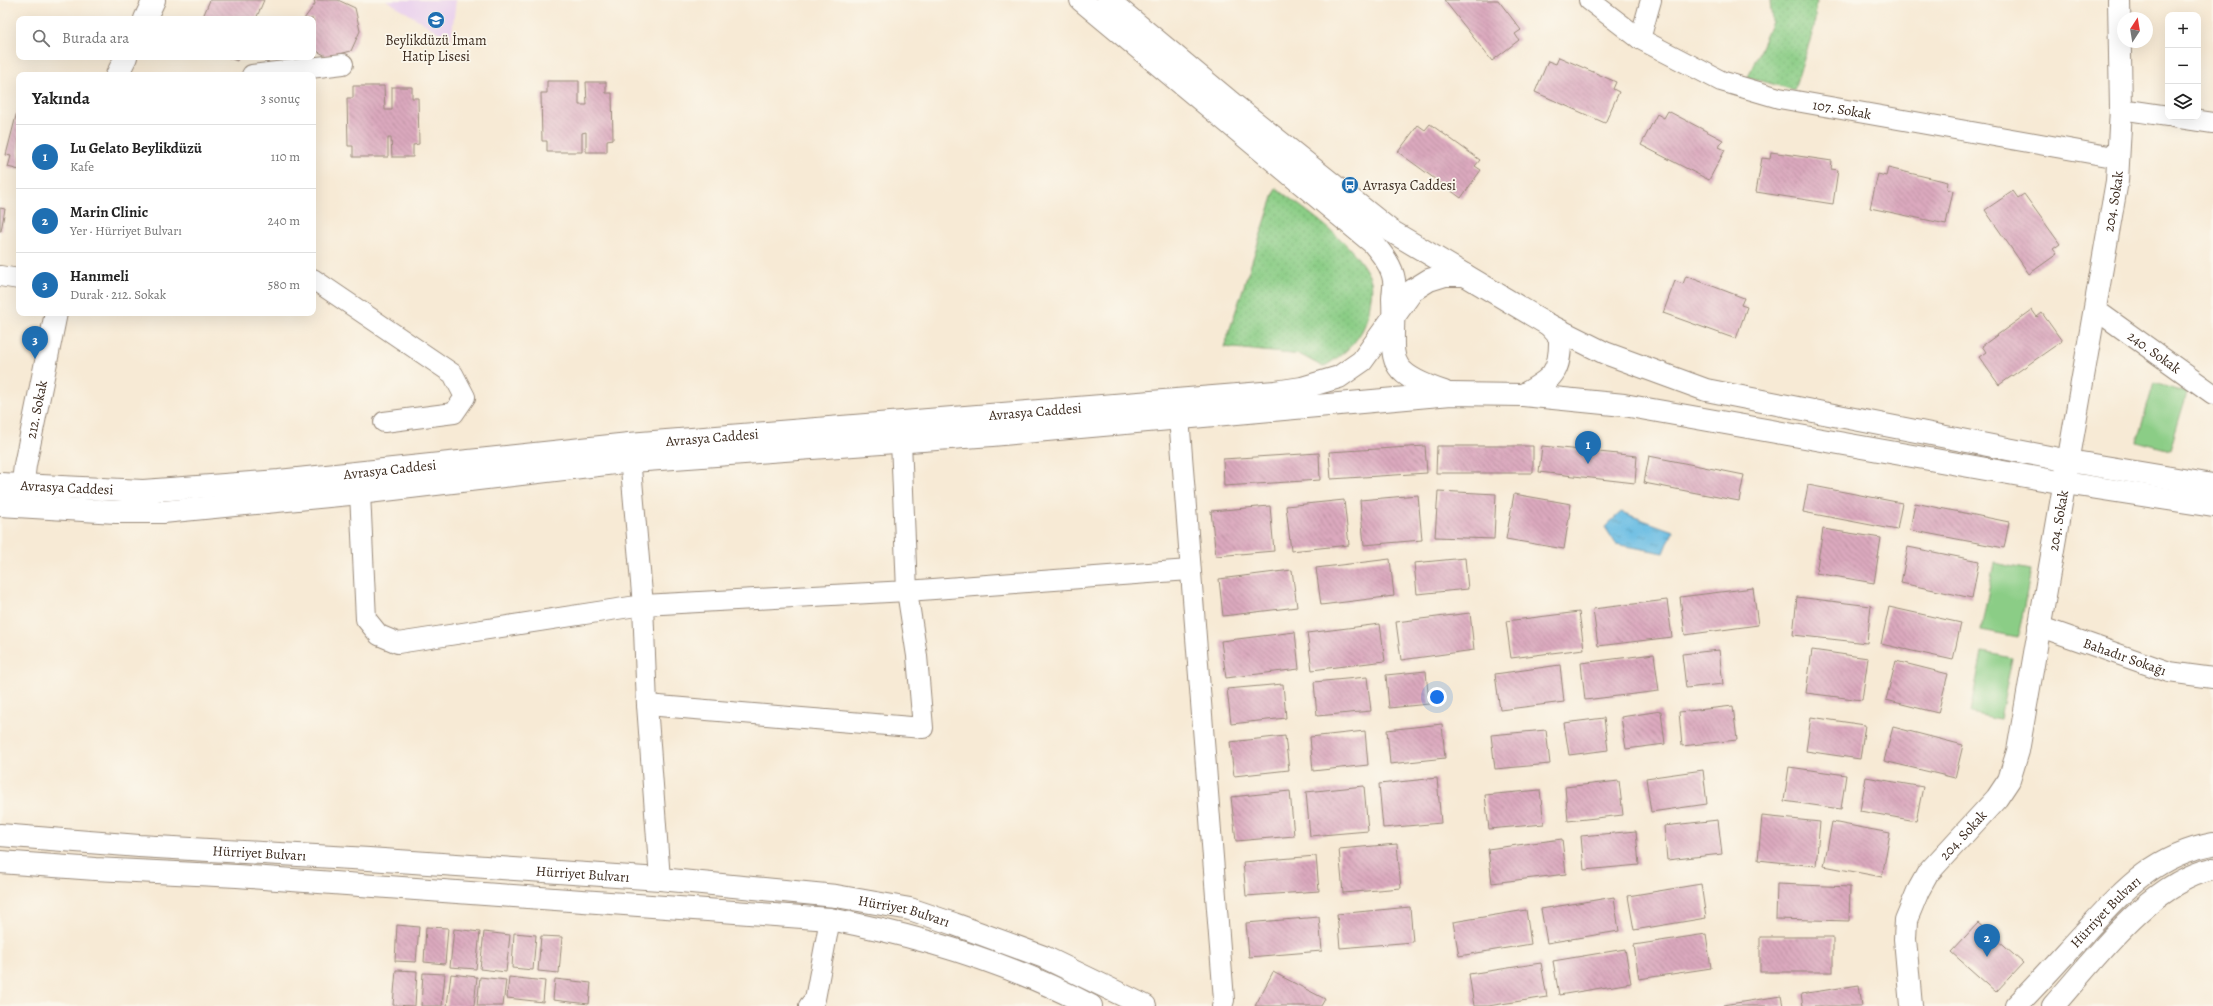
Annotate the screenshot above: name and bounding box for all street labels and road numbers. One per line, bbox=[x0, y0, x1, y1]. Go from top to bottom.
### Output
street label: 107. Sokak bbox=[1811, 95, 1873, 124]
street label: 204. Sokak bbox=[2099, 170, 2127, 233]
street label: 240. Sokak bbox=[2124, 326, 2185, 378]
street label: 212. Sokak bbox=[21, 378, 52, 440]
street label: Avrasya Caddesi bbox=[987, 398, 1082, 425]
street label: Avrasya Caddesi bbox=[664, 424, 759, 451]
street label: Avrasya Caddesi bbox=[342, 455, 437, 484]
street label: Avrasya Caddesi bbox=[19, 475, 114, 499]
street label: 204. Sokak bbox=[2043, 489, 2073, 553]
street label: Bahadır Sokağı bbox=[2081, 633, 2169, 680]
street label: 204. Sokak bbox=[1935, 806, 1991, 864]
street label: Hürriyet Bulvarı bbox=[212, 841, 307, 865]
street label: Hürriyet Bulvarı bbox=[535, 861, 630, 886]
street label: Hürriyet Bulvarı bbox=[2066, 871, 2145, 952]
street label: Hürriyet Bulvarı bbox=[857, 891, 952, 931]

